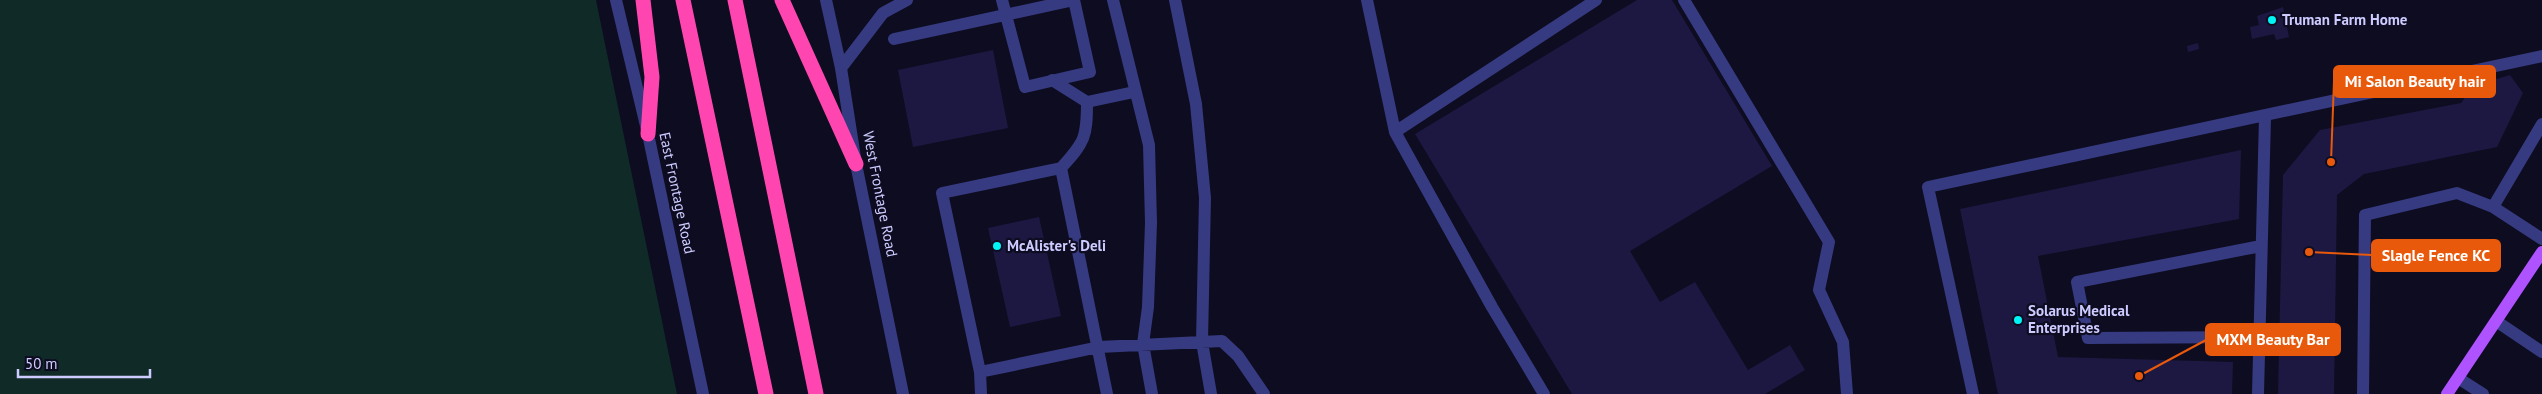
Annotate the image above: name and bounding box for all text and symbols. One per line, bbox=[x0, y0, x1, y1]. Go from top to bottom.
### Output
place label: Truman Farm Home bbox=[2282, 10, 2408, 29]
marker: Truman Farm Home bbox=[2266, 14, 2278, 26]
callout: Mi Salon Beauty hair bbox=[2334, 66, 2495, 97]
text: Mi Salon Beauty hair bbox=[2345, 71, 2486, 91]
street label: West Frontage Road bbox=[859, 129, 902, 258]
street label: East Frontage Road bbox=[655, 130, 700, 255]
place label: McAlister's Deli bbox=[1007, 236, 1106, 255]
marker: McAlister's Deli bbox=[991, 240, 1003, 252]
callout: Slagle Fence KC bbox=[2372, 240, 2500, 271]
text: Slagle Fence KC bbox=[2382, 245, 2490, 265]
place label: Solarus Medical Enterprises bbox=[2028, 301, 2130, 337]
marker: Solarus Medical Enterprises bbox=[2012, 314, 2024, 326]
callout: MXM Beauty Bar bbox=[2206, 324, 2340, 355]
text: MXM Beauty Bar bbox=[2216, 329, 2330, 349]
scale bar bbox=[18, 346, 150, 378]
text: 50 m bbox=[25, 354, 58, 373]

